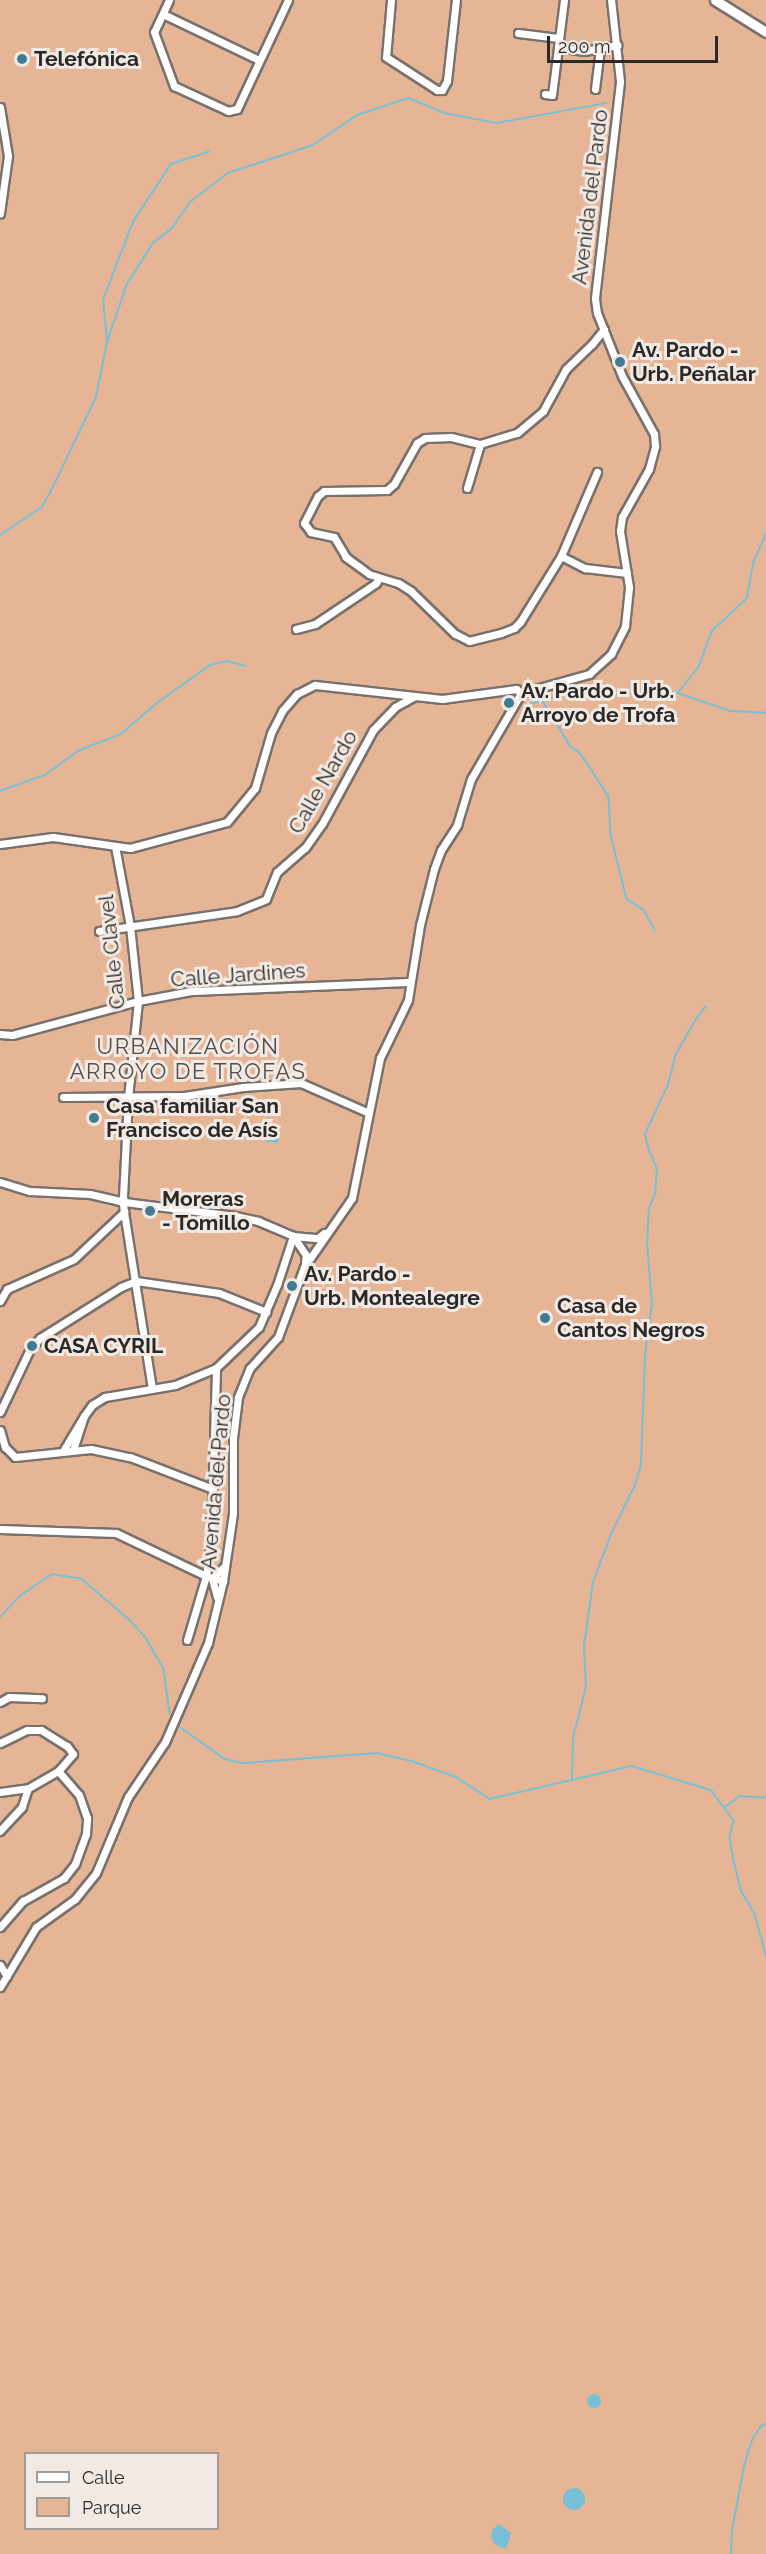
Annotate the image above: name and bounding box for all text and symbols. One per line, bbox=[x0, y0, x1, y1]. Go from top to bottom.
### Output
scale bar bbox=[550, 24, 721, 62]
text: 200 m bbox=[558, 36, 611, 57]
place label: Telefónica bbox=[34, 46, 139, 72]
marker: Telefónica bbox=[15, 52, 29, 66]
street label: Avenida del Pardo bbox=[567, 108, 613, 286]
place label: Av. Pardo - Urb. Peñalar bbox=[632, 337, 756, 387]
marker: Av. Pardo - Urb. Peñalar bbox=[613, 355, 627, 369]
place label: Av. Pardo - Urb. Arroyo de Trofa bbox=[521, 678, 676, 728]
marker: Av. Pardo - Urb. Arroyo de Trofa bbox=[502, 696, 516, 710]
street label: Calle Nardo bbox=[283, 726, 363, 838]
street label: Calle Clavel bbox=[93, 893, 131, 1011]
street label: Calle Jardines bbox=[169, 958, 307, 992]
district label: URBANIZACIÓN ARROYO DE TROFAS bbox=[69, 1033, 307, 1084]
place label: Casa familiar San Francisco de Asís bbox=[106, 1093, 279, 1143]
marker: Casa familiar San Francisco de Asís bbox=[87, 1111, 101, 1125]
place label: Moreras - Tomillo bbox=[162, 1186, 250, 1236]
marker: Moreras - Tomillo bbox=[143, 1204, 157, 1218]
place label: Av. Pardo - Urb. Montealegre bbox=[304, 1261, 480, 1311]
marker: Av. Pardo - Urb. Montealegre bbox=[285, 1279, 299, 1293]
place label: Casa de Cantos Negros bbox=[557, 1293, 705, 1343]
marker: Casa de Cantos Negros bbox=[538, 1311, 552, 1325]
place label: CASA CYRIL bbox=[44, 1333, 164, 1359]
marker: CASA CYRIL bbox=[25, 1339, 39, 1353]
street label: Avenida del Pardo bbox=[196, 1393, 236, 1571]
legend bbox=[24, 2452, 219, 2530]
text: Calle bbox=[82, 2467, 125, 2488]
text: Parque bbox=[82, 2497, 141, 2518]

